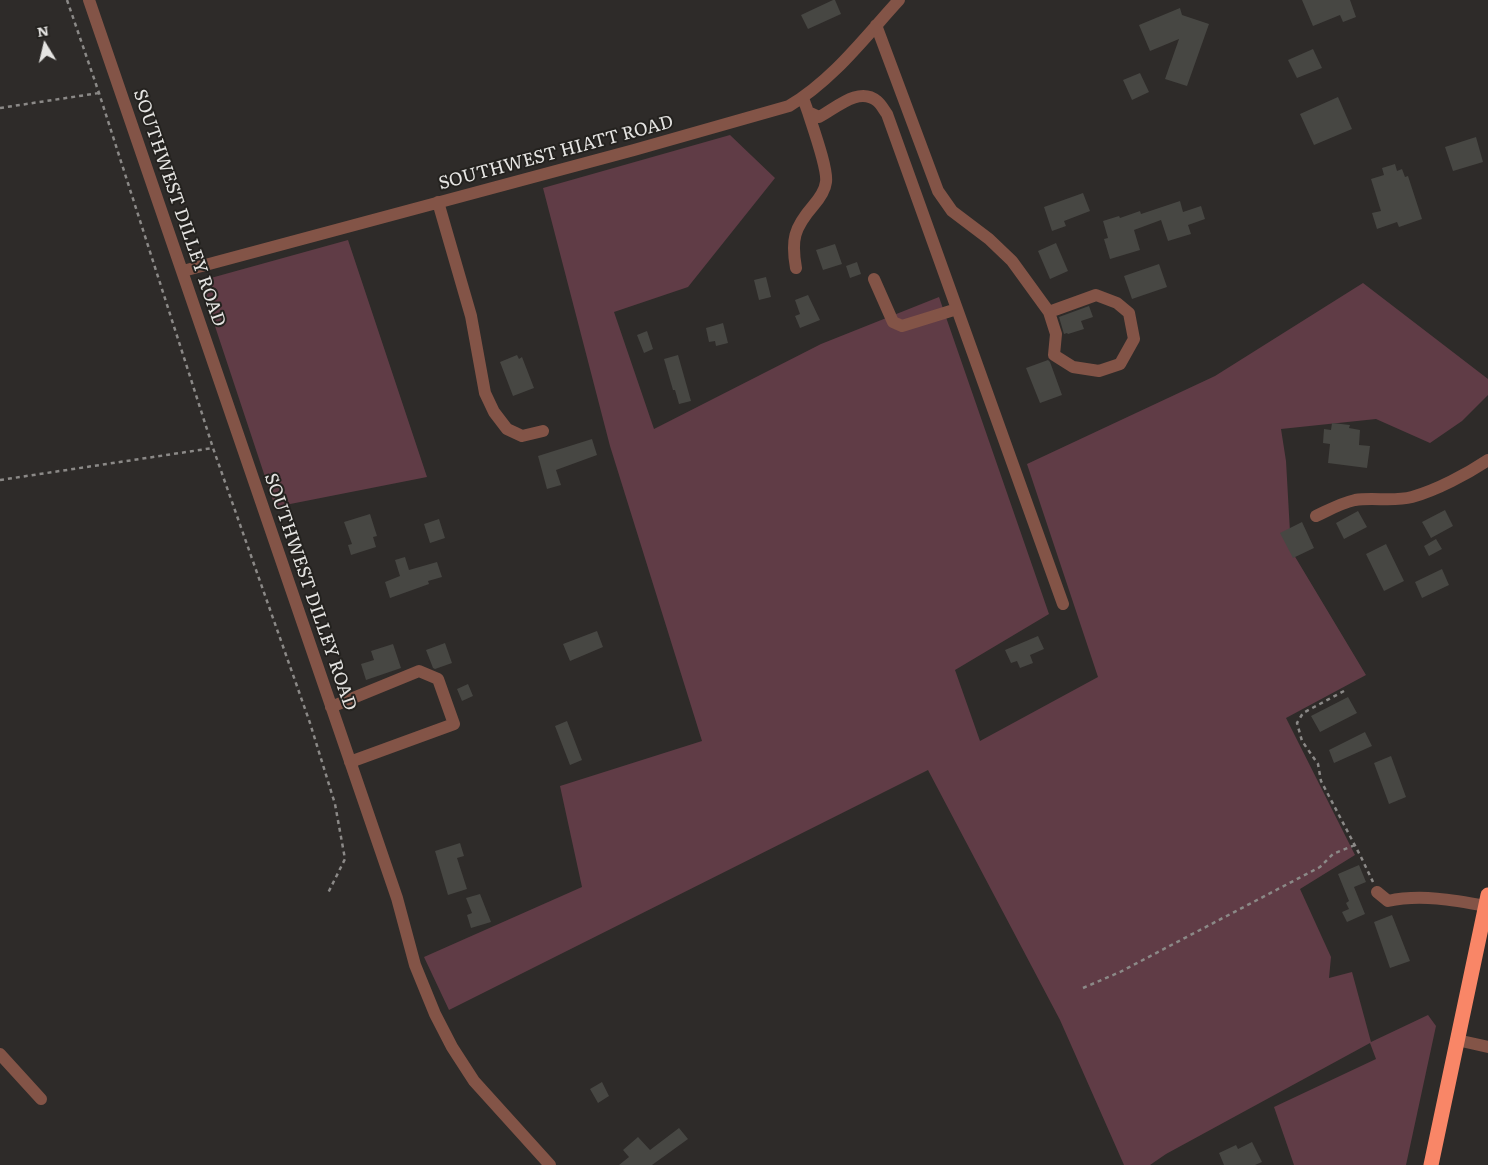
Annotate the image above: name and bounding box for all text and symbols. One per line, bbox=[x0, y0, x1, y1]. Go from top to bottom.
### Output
text: N bbox=[35, 19, 50, 41]
north arrow bbox=[20, 20, 70, 70]
street label: SOUTHWEST DILLEY ROAD bbox=[128, 86, 230, 330]
street label: SOUTHWEST HIATT ROAD bbox=[436, 111, 676, 195]
street label: SOUTHWEST DILLEY ROAD bbox=[259, 470, 361, 714]

